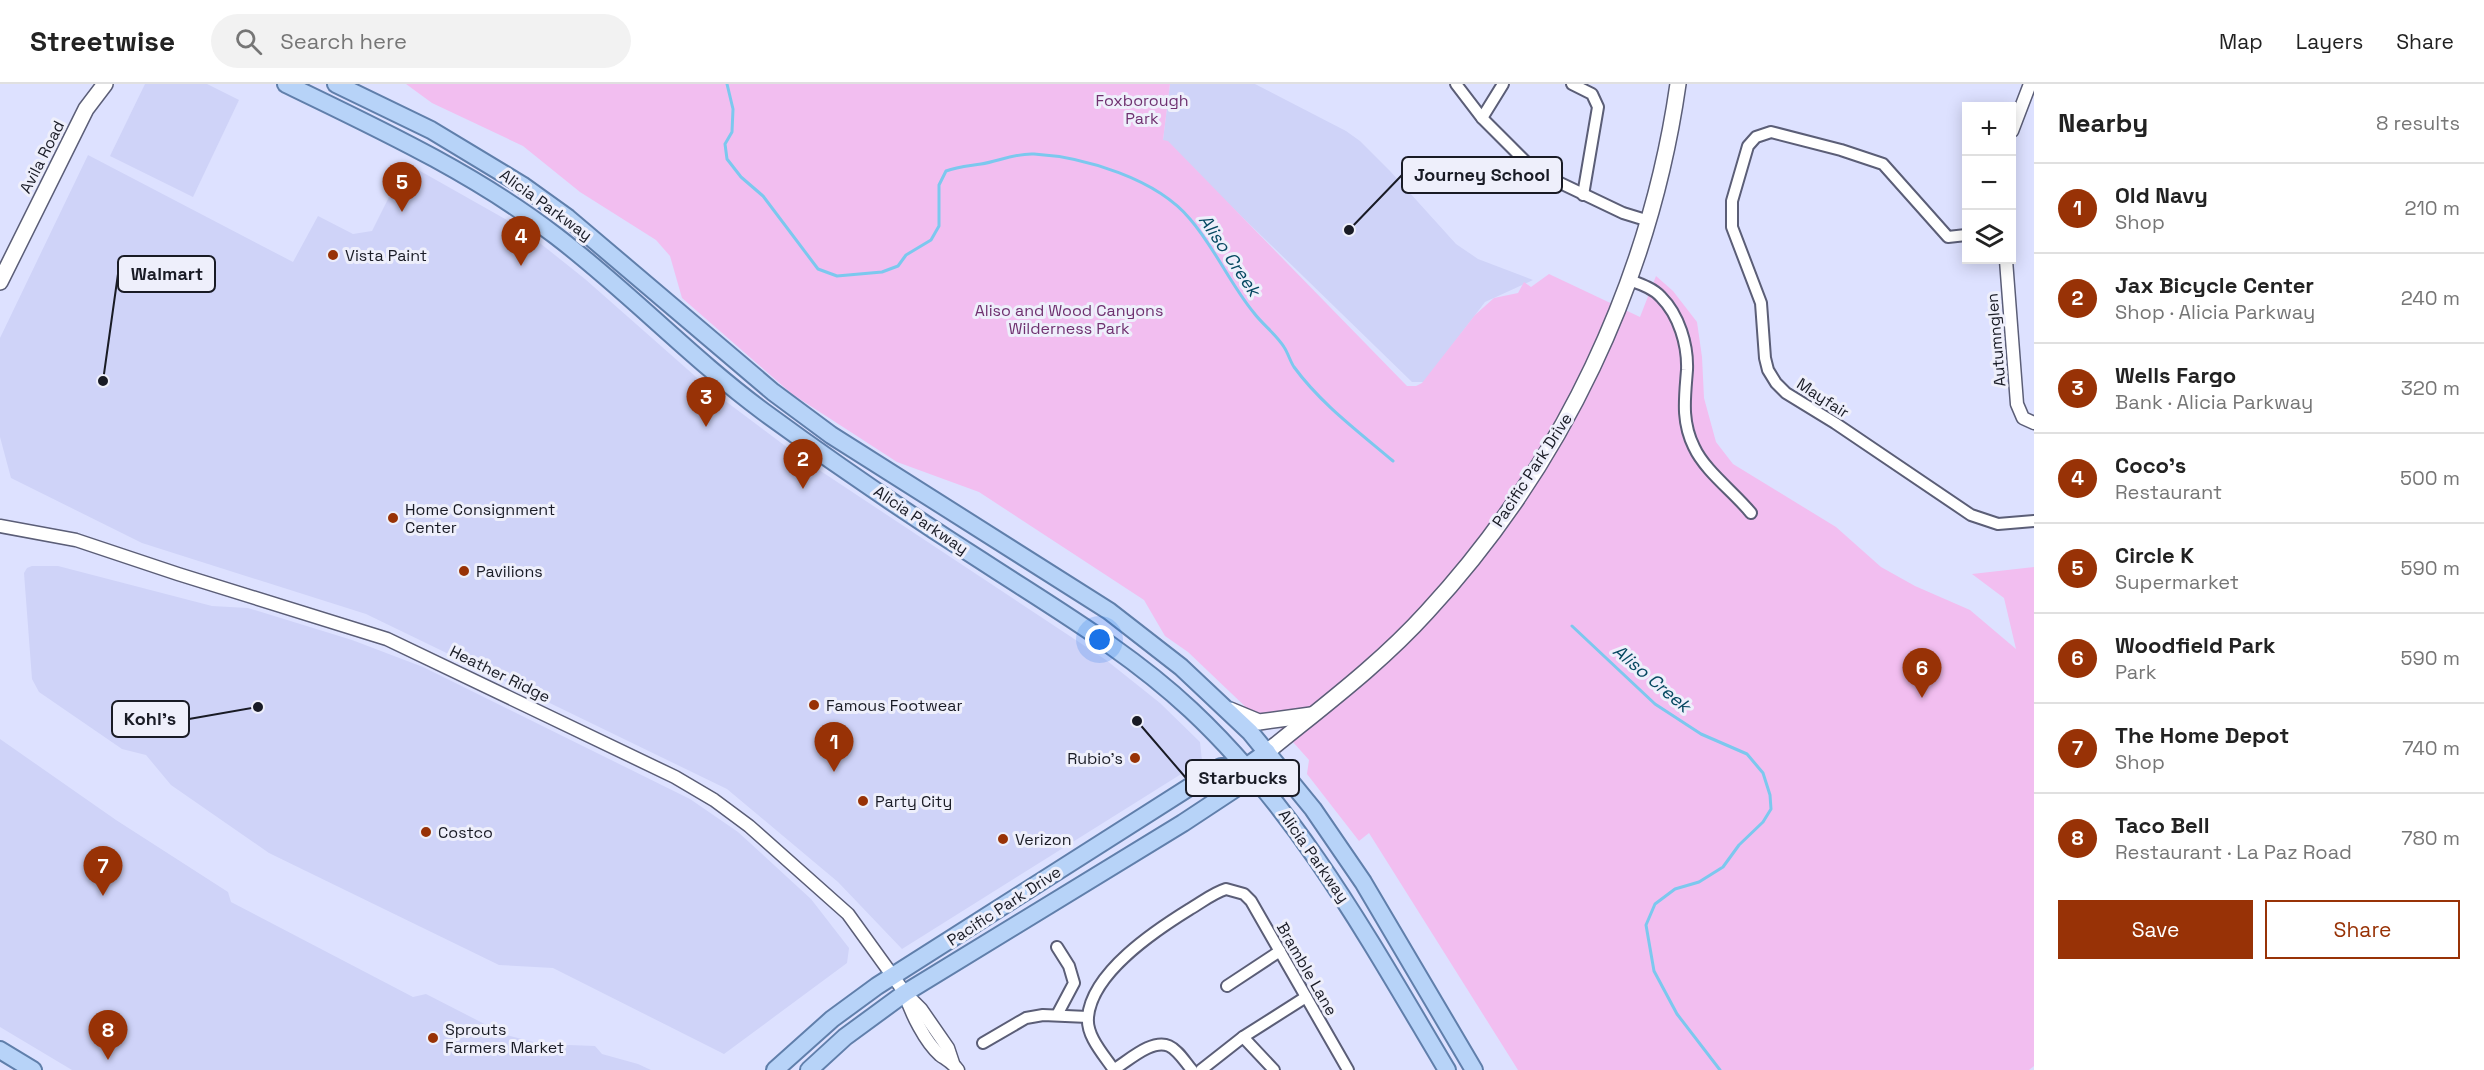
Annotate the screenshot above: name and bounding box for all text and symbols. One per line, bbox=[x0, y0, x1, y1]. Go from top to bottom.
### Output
search box bbox=[211, 14, 631, 68]
text: Streetwise bbox=[30, 23, 175, 59]
icon: search bbox=[232, 25, 265, 58]
text: Search here bbox=[280, 27, 407, 55]
text: Map bbox=[2219, 28, 2263, 55]
text: Layers bbox=[2296, 28, 2363, 55]
text: Share bbox=[2396, 28, 2454, 55]
park label: Foxborough Park bbox=[1095, 90, 1189, 129]
map controls bbox=[1962, 102, 2016, 264]
button: + bbox=[1962, 102, 2016, 156]
text: Nearby bbox=[2058, 106, 2148, 140]
text: 8 results bbox=[2376, 110, 2460, 136]
street label: Avila Road bbox=[15, 117, 69, 197]
button: − bbox=[1962, 156, 2016, 210]
callout: Journey School bbox=[1402, 157, 1562, 193]
pin: 5 bbox=[382, 162, 422, 212]
text: Journey School bbox=[1414, 163, 1550, 186]
street label: Alicia Parkway bbox=[496, 164, 596, 246]
text: Old Navy bbox=[2115, 181, 2208, 209]
text: 1 bbox=[2073, 195, 2082, 221]
text: 210 m bbox=[2404, 195, 2460, 221]
water label: Aliso Creek bbox=[1194, 209, 1267, 302]
text: Shop bbox=[2115, 209, 2165, 235]
button: layers bbox=[1962, 210, 2016, 264]
pin: 4 bbox=[502, 216, 540, 266]
place label: Vista Paint bbox=[345, 245, 427, 266]
marker: Vista Paint bbox=[326, 248, 340, 262]
callout: Walmart bbox=[118, 256, 215, 292]
text: Walmart bbox=[131, 262, 203, 285]
text: Jax Bicycle Center bbox=[2115, 271, 2314, 299]
text: 2 bbox=[2072, 285, 2083, 311]
text: 240 m bbox=[2401, 285, 2460, 311]
street label: Autumnglen bbox=[1981, 292, 2011, 388]
text: Shop · Alicia Parkway bbox=[2115, 299, 2315, 325]
park label: Aliso and Wood Canyons Wilderness Park bbox=[975, 300, 1163, 339]
text: Wells Fargo bbox=[2115, 361, 2236, 389]
street label: Mayfair bbox=[1793, 373, 1853, 423]
text: 3 bbox=[2071, 375, 2084, 401]
text: 320 m bbox=[2401, 375, 2460, 401]
pin: 3 bbox=[686, 378, 726, 427]
text: Bank · Alicia Parkway bbox=[2115, 389, 2313, 415]
street label: Pacific Park Drive bbox=[1487, 409, 1577, 531]
pin: 2 bbox=[784, 440, 822, 489]
text: Coco's bbox=[2115, 451, 2186, 479]
text: 4 bbox=[2071, 465, 2084, 491]
text: 500 m bbox=[2400, 465, 2460, 491]
text: Restaurant bbox=[2115, 479, 2222, 505]
street label: Alicia Parkway bbox=[870, 481, 972, 559]
place label: Home Consignment Center bbox=[405, 499, 555, 538]
marker: Home Consignment Center bbox=[386, 511, 400, 525]
text: Circle K bbox=[2115, 541, 2194, 569]
text: 5 bbox=[2072, 555, 2084, 581]
text: 590 m bbox=[2401, 555, 2460, 581]
place label: Pavilions bbox=[476, 561, 543, 582]
marker: Pavilions bbox=[457, 564, 471, 578]
text: Supermarket bbox=[2115, 569, 2239, 595]
your location bbox=[1085, 625, 1114, 654]
text: Woodfield Park bbox=[2115, 631, 2276, 659]
water label: Aliso Creek bbox=[1608, 639, 1697, 719]
street label: Heather Ridge bbox=[446, 641, 554, 707]
text: 6 bbox=[2071, 645, 2084, 671]
text: 590 m bbox=[2401, 645, 2460, 671]
pin: 6 bbox=[1902, 648, 1942, 698]
text: Park bbox=[2115, 659, 2157, 685]
place label: Famous Footwear bbox=[826, 695, 962, 716]
marker: Famous Footwear bbox=[807, 698, 821, 712]
callout: Kohl's bbox=[112, 701, 189, 737]
text: Kohl's bbox=[124, 707, 176, 730]
text: The Home Depot bbox=[2115, 721, 2289, 749]
pin: 1 bbox=[814, 722, 854, 772]
text: 7 bbox=[2072, 735, 2083, 761]
text: 740 m bbox=[2402, 735, 2460, 761]
place label: Rubio's bbox=[1067, 748, 1123, 769]
text: Shop bbox=[2115, 749, 2165, 775]
marker: Rubio's bbox=[1128, 751, 1142, 765]
callout: Starbucks bbox=[1186, 760, 1299, 796]
text: Starbucks bbox=[1198, 766, 1288, 789]
place label: Party City bbox=[875, 791, 952, 812]
marker: Party City bbox=[856, 794, 870, 808]
street label: Alicia Parkway bbox=[1274, 805, 1354, 907]
text: Taco Bell bbox=[2115, 811, 2210, 839]
place label: Costco bbox=[438, 822, 493, 843]
marker: Costco bbox=[419, 825, 433, 839]
text: 8 bbox=[2072, 825, 2084, 851]
text: 780 m bbox=[2401, 825, 2460, 851]
place label: Verizon bbox=[1015, 829, 1071, 850]
marker: Verizon bbox=[996, 832, 1010, 846]
text: Restaurant · La Paz Road bbox=[2115, 839, 2352, 865]
pin: 7 bbox=[84, 846, 122, 896]
street label: Pacific Park Drive bbox=[943, 861, 1065, 951]
button: Save bbox=[2058, 900, 2253, 959]
button: Share bbox=[2265, 900, 2460, 959]
street label: Bramble Lane bbox=[1272, 919, 1342, 1019]
pin: 8 bbox=[88, 1010, 128, 1060]
place label: Sprouts Farmers Market bbox=[445, 1019, 564, 1058]
marker: Sprouts Farmers Market bbox=[426, 1031, 440, 1045]

